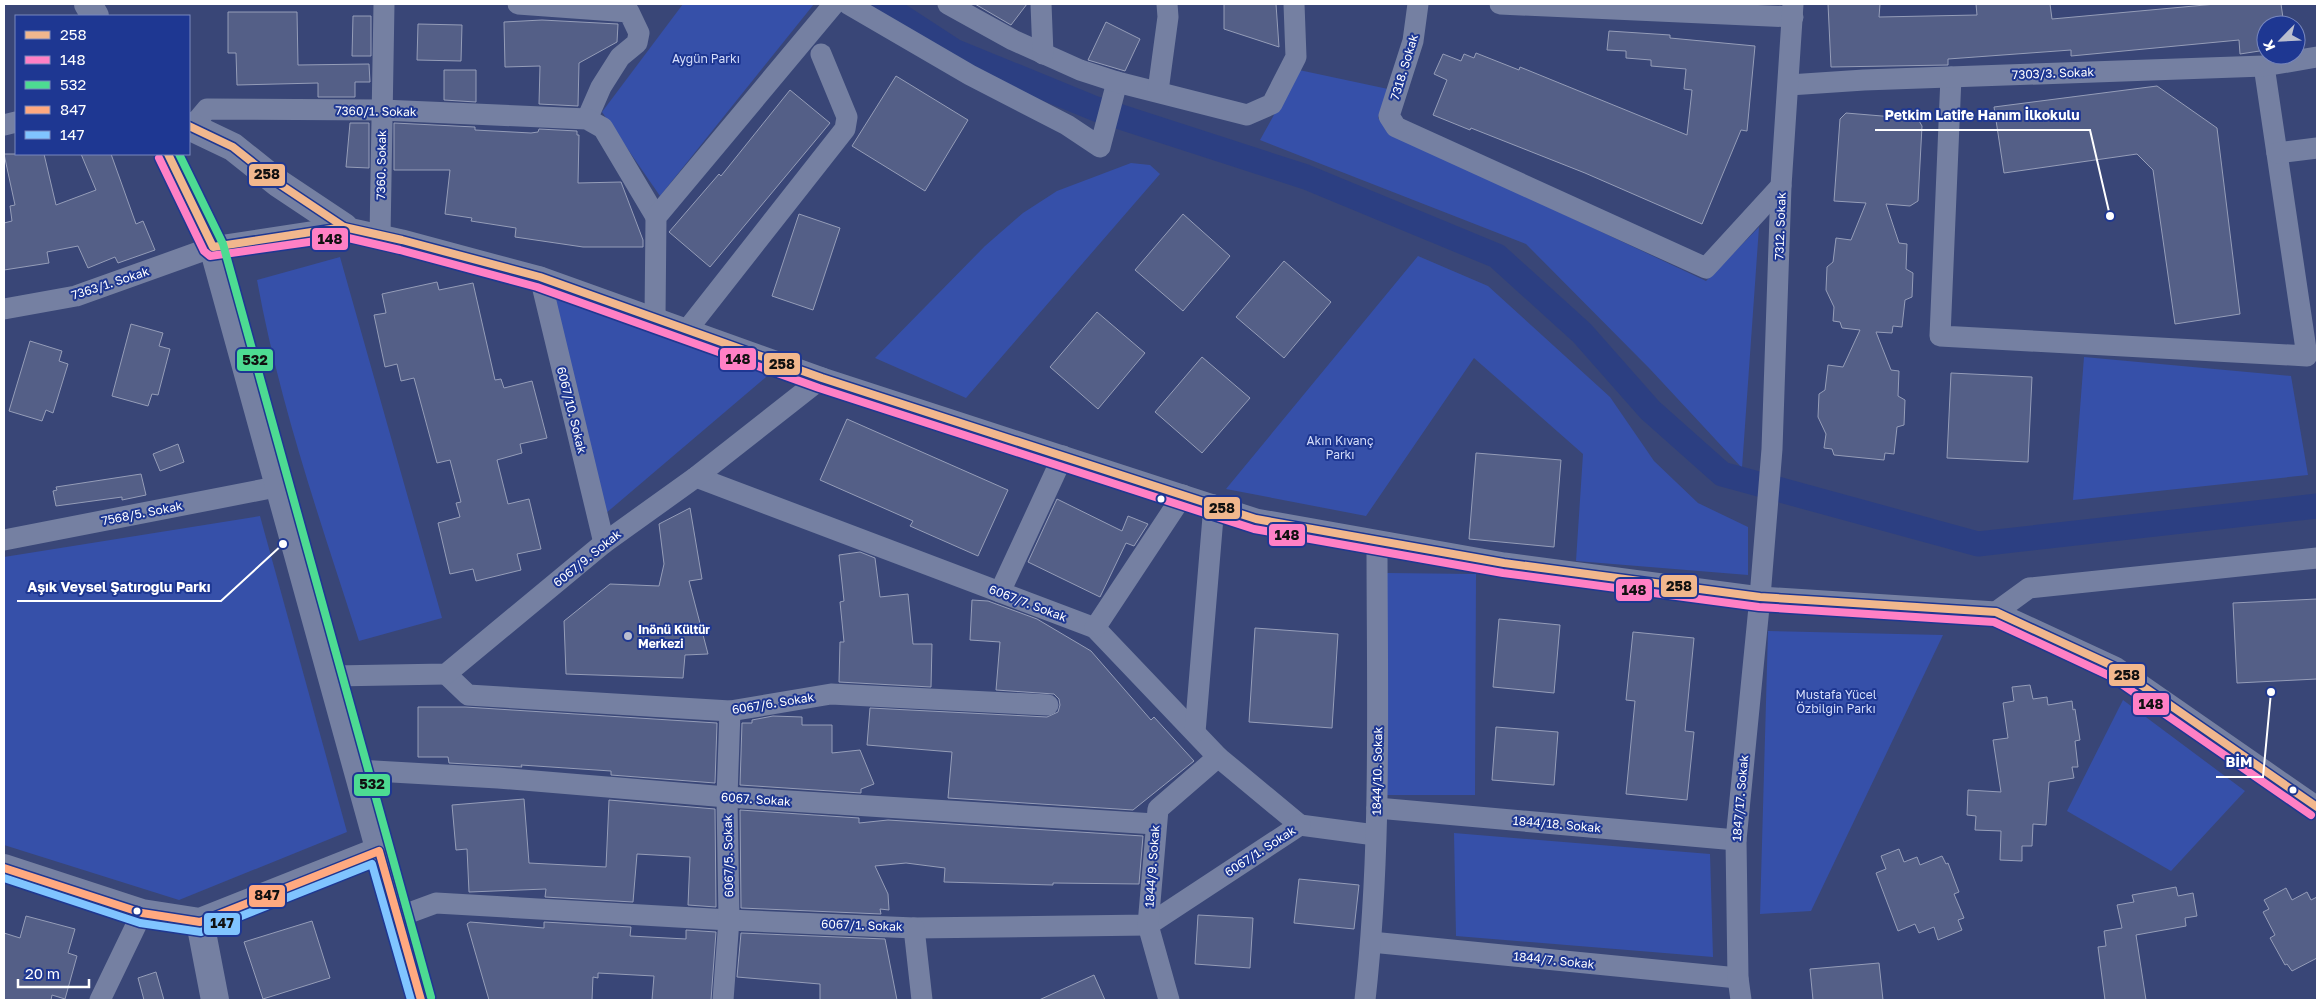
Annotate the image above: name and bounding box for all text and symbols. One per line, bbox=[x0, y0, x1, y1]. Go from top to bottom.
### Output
legend bbox=[15, 15, 190, 155]
north arrow bbox=[2256, 15, 2306, 65]
text: 258 bbox=[60, 25, 87, 43]
street label: 7318. Sokak bbox=[1387, 32, 1421, 102]
text: K bbox=[2259, 37, 2278, 54]
text: 148 bbox=[60, 50, 86, 68]
park label: Aygün Parkı bbox=[672, 51, 740, 66]
street label: 7303/3. Sokak bbox=[2012, 64, 2095, 82]
text: 532 bbox=[60, 75, 86, 93]
text: 847 bbox=[60, 100, 86, 118]
callout: Petkim Latife Hanım İlkokulu bbox=[1875, 101, 2090, 130]
street label: 7360/1. Sokak bbox=[335, 103, 417, 119]
text: Petkim Latife Hanım İlkokulu bbox=[1884, 106, 2080, 123]
text: 147 bbox=[60, 125, 84, 143]
street label: 7360. Sokak bbox=[373, 130, 389, 200]
line badge: 258 bbox=[248, 163, 286, 187]
text: 258 bbox=[254, 165, 280, 182]
street label: 7312. Sokak bbox=[1771, 192, 1789, 260]
line badge: 148 bbox=[311, 227, 349, 251]
text: 148 bbox=[318, 230, 342, 247]
street label: 7363/1. Sokak bbox=[69, 263, 151, 303]
line badge: 148 bbox=[719, 347, 757, 371]
line badge: 532 bbox=[236, 348, 274, 372]
text: 148 bbox=[726, 350, 750, 367]
text: 532 bbox=[242, 351, 268, 368]
line badge: 258 bbox=[763, 352, 801, 376]
text: 258 bbox=[769, 355, 795, 372]
street label: 6067/10. Sokak bbox=[554, 365, 590, 455]
park label: Akın Kıvanç Parkı bbox=[1307, 433, 1374, 462]
unlabelled marker bbox=[1156, 494, 1166, 504]
line badge: 258 bbox=[1203, 496, 1241, 520]
street label: 7568/5. Sokak bbox=[100, 498, 184, 528]
text: 258 bbox=[1209, 499, 1235, 516]
line badge: 148 bbox=[1268, 523, 1306, 547]
street label: 6067/9. Sokak bbox=[550, 526, 624, 590]
text: 148 bbox=[1275, 526, 1299, 543]
callout: Aşık Veysel Şatıroğlu Parkı bbox=[17, 572, 221, 601]
line badge: 258 bbox=[1660, 574, 1698, 598]
text: 258 bbox=[1666, 577, 1692, 594]
text: Aşık Veysel Şatıroğlu Parkı bbox=[27, 578, 211, 595]
line badge: 148 bbox=[1615, 578, 1653, 602]
street label: 6067/7. Sokak bbox=[987, 581, 1069, 625]
text: 148 bbox=[1622, 581, 1646, 598]
place label: Inönü Kültür Merkezi bbox=[638, 622, 710, 651]
marker: Inönü Kültür Merkezi bbox=[622, 630, 634, 642]
line badge: 258 bbox=[2108, 663, 2146, 687]
text: 258 bbox=[2114, 666, 2140, 683]
park label: Mustafa Yücel Özbilgin Parkı bbox=[1795, 687, 1877, 716]
street label: 6067/6. Sokak bbox=[731, 689, 815, 717]
line badge: 148 bbox=[2132, 692, 2170, 716]
text: 148 bbox=[2139, 695, 2163, 712]
street label: 1844/10. Sokak bbox=[1369, 726, 1385, 815]
callout: BİM bbox=[2216, 748, 2263, 777]
text: BİM bbox=[2225, 753, 2253, 770]
street label: 1847/17. Sokak bbox=[1729, 754, 1751, 842]
line badge: 532 bbox=[353, 773, 391, 797]
text: 532 bbox=[359, 775, 385, 792]
unlabelled marker bbox=[2288, 785, 2298, 795]
street label: 6067. Sokak bbox=[721, 789, 792, 809]
street label: 1844/18. Sokak bbox=[1512, 813, 1602, 835]
street label: 6067/5. Sokak bbox=[720, 814, 736, 897]
street label: 6067/1. Sokak bbox=[1222, 822, 1298, 880]
street label: 1844/9. Sokak bbox=[1142, 824, 1162, 908]
line badge: 847 bbox=[248, 884, 286, 908]
text: 847 bbox=[254, 886, 280, 903]
unlabelled marker bbox=[132, 906, 142, 916]
line badge: 147 bbox=[203, 912, 241, 936]
text: 147 bbox=[210, 914, 234, 931]
street label: 6067/1. Sokak bbox=[821, 916, 903, 934]
street label: 1844/7. Sokak bbox=[1513, 948, 1596, 972]
scale bar bbox=[18, 956, 89, 988]
text: 20 m bbox=[25, 964, 60, 982]

